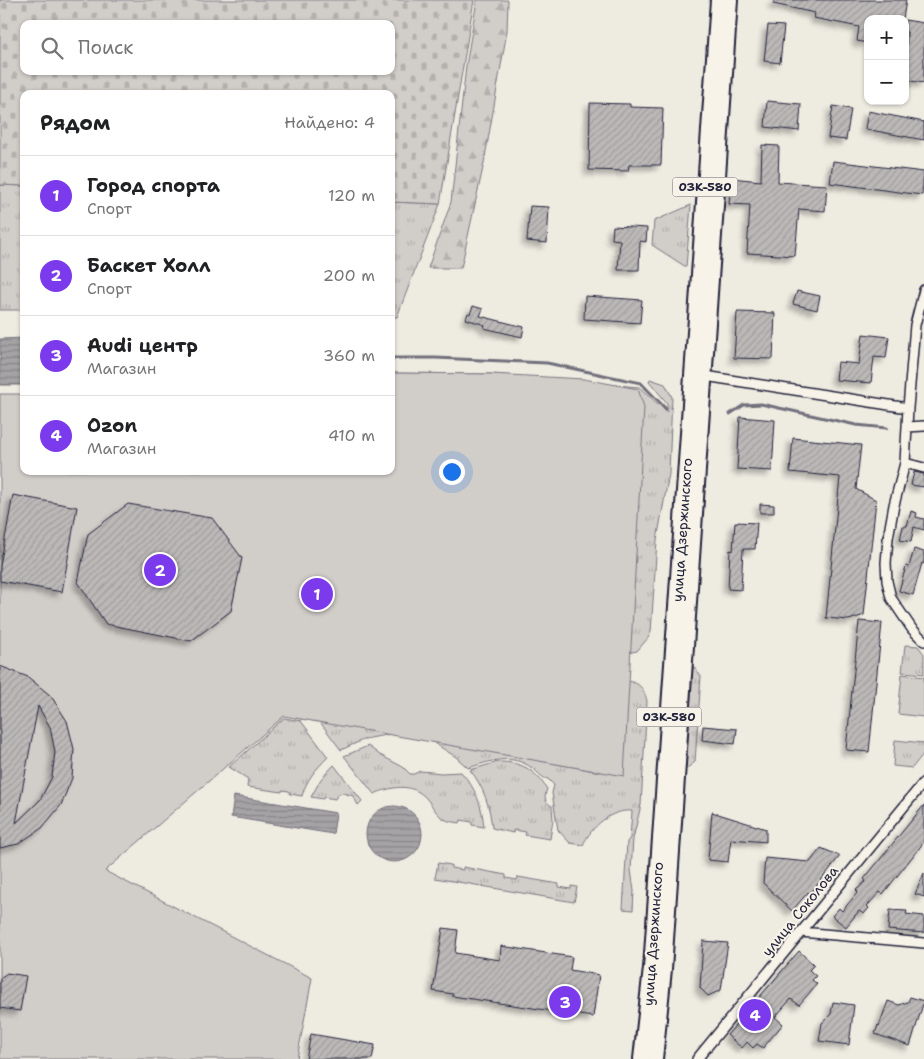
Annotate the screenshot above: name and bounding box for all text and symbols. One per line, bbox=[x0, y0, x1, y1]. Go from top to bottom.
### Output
map controls bbox=[864, 15, 909, 105]
button: + bbox=[864, 15, 909, 60]
search box bbox=[20, 20, 395, 75]
icon: search bbox=[38, 34, 66, 62]
text: Поиск bbox=[78, 35, 133, 60]
button: − bbox=[864, 60, 909, 105]
text: Рядом bbox=[40, 109, 110, 137]
text: Найдено: 4 bbox=[284, 112, 375, 133]
text: Город спорта bbox=[87, 173, 220, 198]
road number: 03К-580 bbox=[672, 178, 738, 196]
text: 1 bbox=[52, 185, 60, 206]
text: 120 m bbox=[328, 185, 375, 206]
text: Спорт bbox=[87, 198, 132, 219]
text: Баскет Холл bbox=[87, 253, 210, 278]
text: 2 bbox=[50, 265, 62, 286]
text: 200 m bbox=[323, 265, 375, 286]
text: Спорт bbox=[87, 278, 132, 299]
text: Audi центр bbox=[87, 333, 198, 358]
text: 3 bbox=[50, 345, 62, 366]
text: 360 m bbox=[323, 345, 375, 366]
text: Магазин bbox=[87, 358, 156, 379]
text: Ozon bbox=[87, 413, 137, 438]
text: 4 bbox=[50, 425, 62, 446]
text: 410 m bbox=[328, 425, 375, 446]
text: Магазин bbox=[87, 438, 156, 459]
street label: улица Дзержинского bbox=[668, 457, 696, 603]
your location bbox=[439, 459, 465, 485]
pin: 2 bbox=[144, 551, 176, 589]
pin: 1 bbox=[301, 575, 333, 613]
road number: 03К-580 bbox=[636, 708, 702, 726]
street label: улица Дзержинского bbox=[639, 861, 667, 1007]
street label: улица Соколова bbox=[758, 862, 842, 960]
pin: 3 bbox=[549, 983, 581, 1021]
pin: 4 bbox=[739, 996, 771, 1034]

